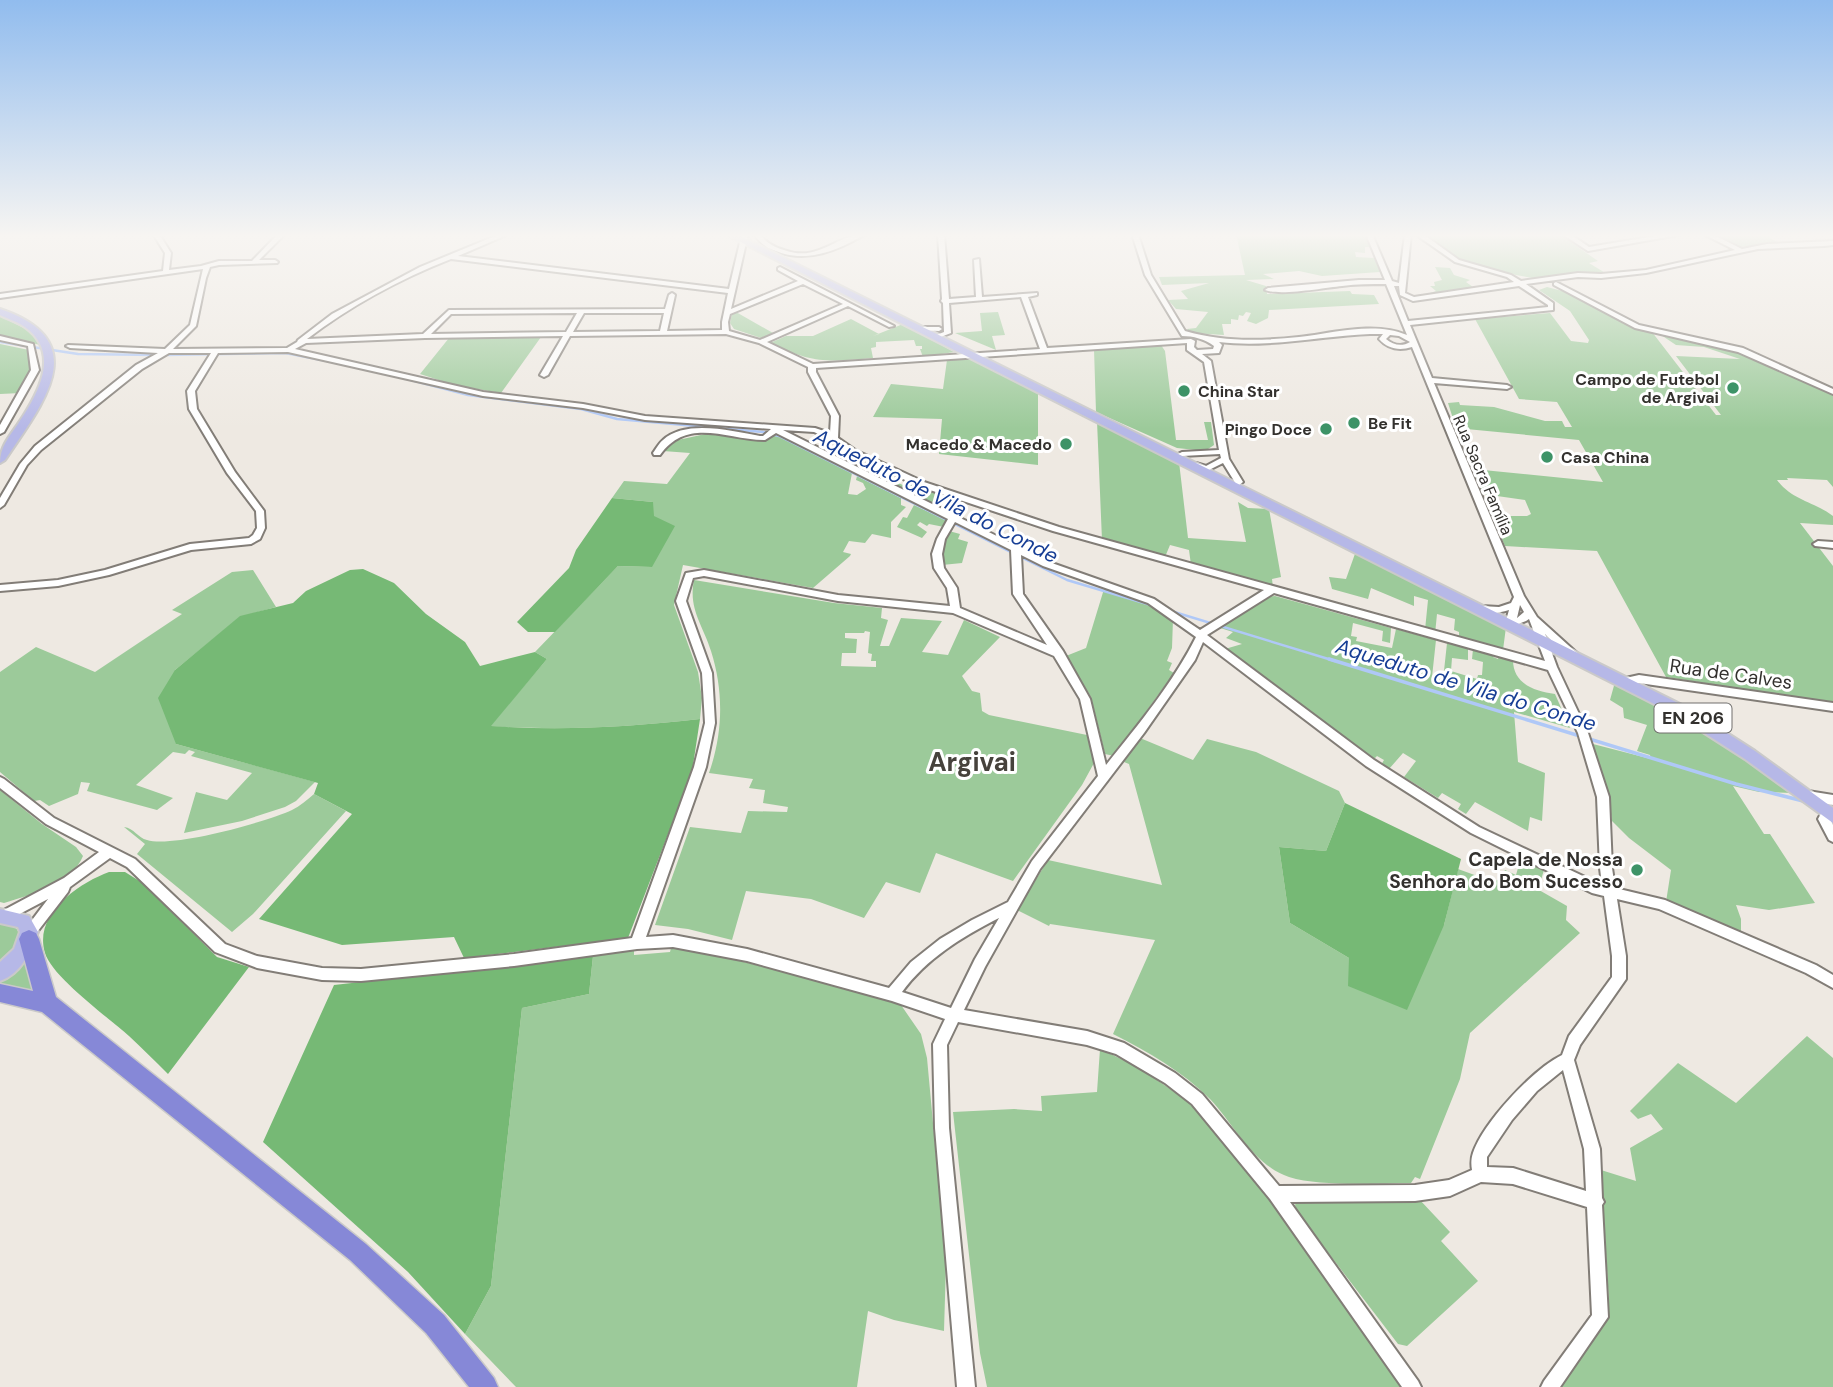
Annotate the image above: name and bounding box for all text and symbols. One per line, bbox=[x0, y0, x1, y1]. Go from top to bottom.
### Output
place label: Campo de Futebol de Argivai bbox=[1575, 369, 1719, 408]
marker: Campo de Futebol de Argivai bbox=[1725, 380, 1741, 396]
place label: China Star bbox=[1198, 381, 1280, 402]
marker: China Star bbox=[1176, 383, 1192, 399]
street label: Rua Sacra Família bbox=[1448, 412, 1518, 538]
place label: Be Fit bbox=[1368, 413, 1412, 434]
marker: Be Fit bbox=[1346, 415, 1362, 431]
place label: Pingo Doce bbox=[1225, 419, 1312, 440]
marker: Pingo Doce bbox=[1318, 421, 1334, 437]
water label: Aqueduto de Vila do Conde bbox=[808, 422, 1063, 570]
place label: Macedo & Macedo bbox=[906, 434, 1052, 455]
marker: Macedo & Macedo bbox=[1058, 436, 1074, 452]
place label: Casa China bbox=[1561, 447, 1649, 468]
marker: Casa China bbox=[1539, 449, 1555, 465]
water label: Aqueduto de Vila do Conde bbox=[1332, 632, 1599, 738]
street label: Rua de Calves bbox=[1668, 653, 1794, 695]
road number: EN 206 bbox=[1654, 704, 1732, 732]
district label: Argivai bbox=[928, 745, 1016, 779]
place label: Capela de Nossa Senhora do Bom Sucesso bbox=[1389, 847, 1623, 894]
marker: Capela de Nossa Senhora do Bom Sucesso bbox=[1629, 862, 1645, 878]

